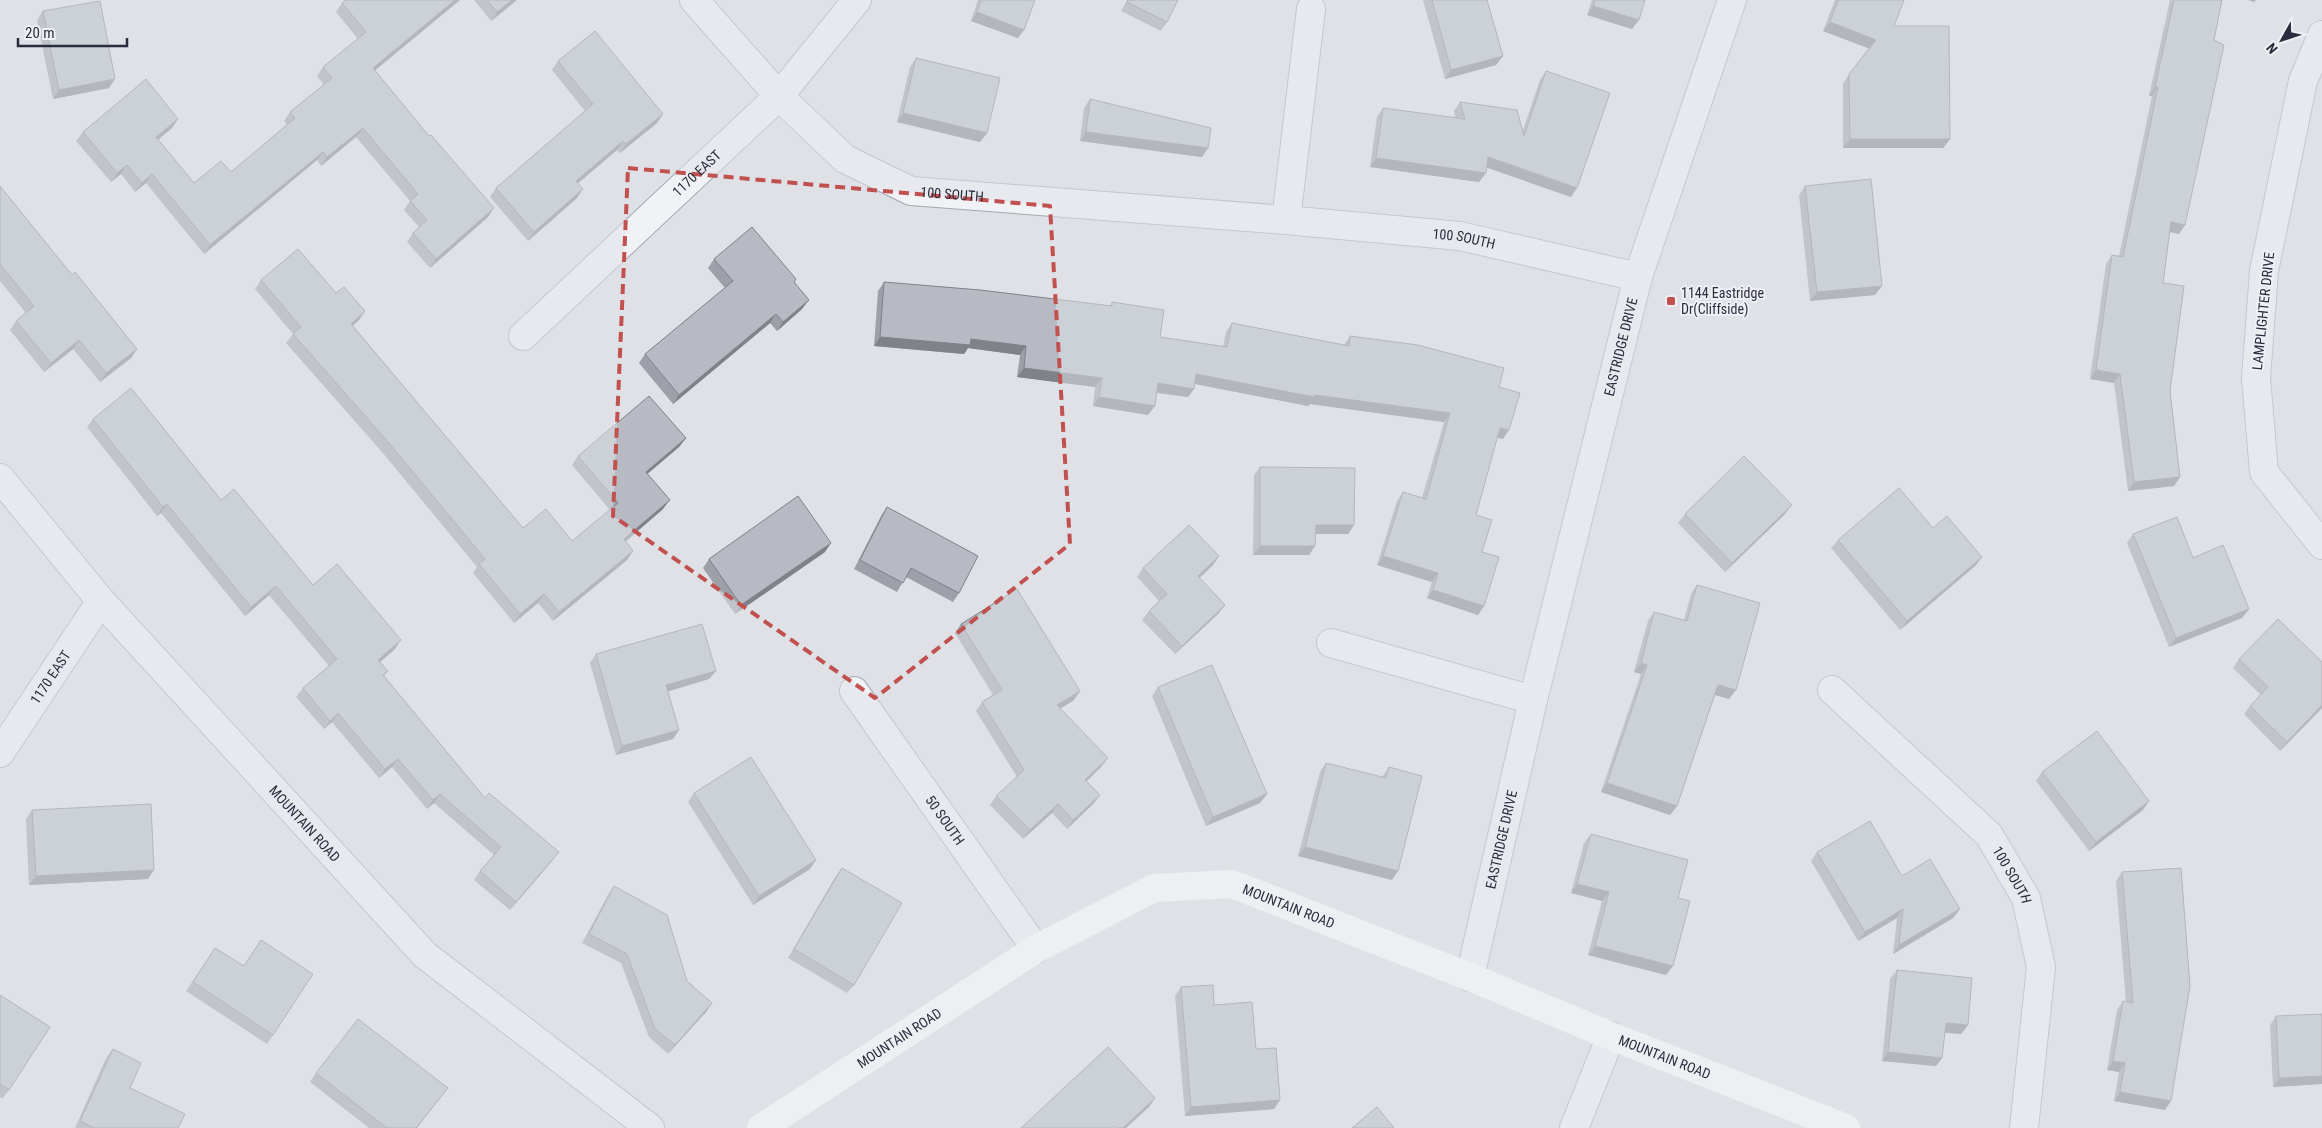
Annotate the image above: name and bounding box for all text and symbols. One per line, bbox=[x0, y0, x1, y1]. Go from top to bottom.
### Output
scale bar bbox=[18, 15, 126, 47]
north arrow bbox=[2257, 15, 2307, 65]
text: 20 m bbox=[25, 24, 55, 42]
text: N bbox=[2263, 40, 2281, 57]
street label: 1170 EAST bbox=[669, 147, 724, 200]
street label: 100 SOUTH bbox=[920, 184, 984, 205]
street label: 100 SOUTH bbox=[1432, 226, 1497, 252]
street label: LAMPLIGHTER DRIVE bbox=[2249, 251, 2277, 371]
place label: 1144 Eastridge Dr(Cliffside) bbox=[1681, 285, 1764, 318]
marker: 1144 Eastridge Dr(Cliffside) bbox=[1665, 295, 1677, 307]
street label: EASTRIDGE DRIVE bbox=[1601, 296, 1641, 398]
street label: 1170 EAST bbox=[27, 648, 74, 707]
street label: MOUNTAIN ROAD bbox=[266, 782, 344, 865]
street label: EASTRIDGE DRIVE bbox=[1482, 789, 1520, 890]
street label: 50 SOUTH bbox=[922, 792, 968, 848]
street label: 100 SOUTH bbox=[1989, 843, 2035, 905]
street label: MOUNTAIN ROAD bbox=[1240, 881, 1337, 931]
street label: MOUNTAIN ROAD bbox=[854, 1005, 944, 1071]
street label: MOUNTAIN ROAD bbox=[1616, 1032, 1713, 1082]

